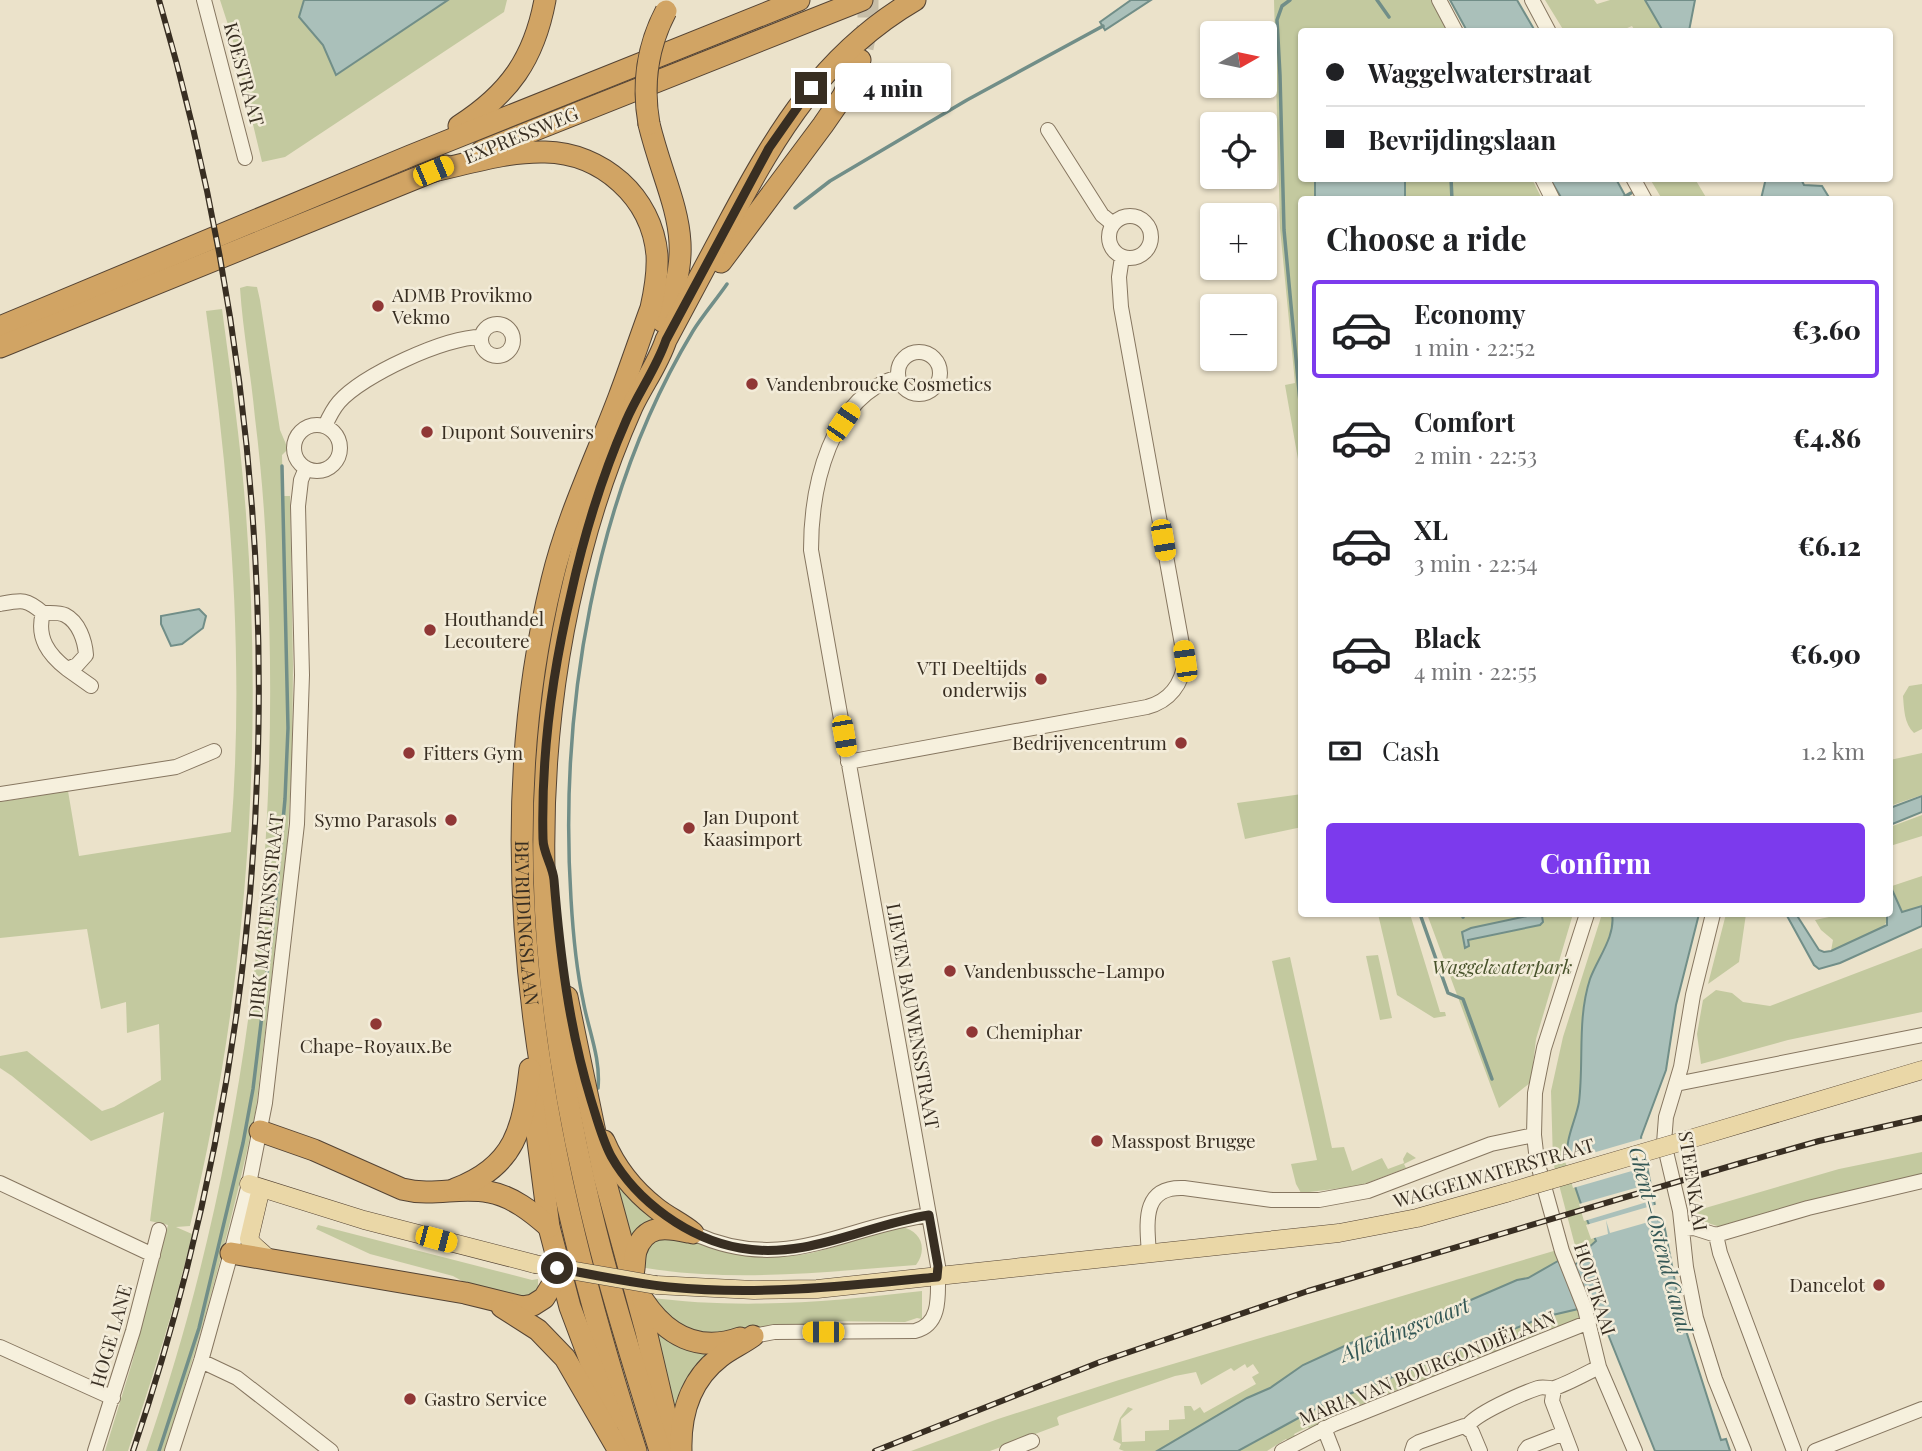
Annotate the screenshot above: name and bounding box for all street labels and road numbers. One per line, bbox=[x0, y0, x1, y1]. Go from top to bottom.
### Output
street label: KOESTRAAT bbox=[219, 19, 271, 129]
street label: EXPRESSWEG bbox=[460, 99, 582, 169]
street label: DIRK MARTENSSTRAAT bbox=[241, 812, 289, 1020]
street label: BEVRIJDINGSLAAN bbox=[510, 840, 546, 1007]
street label: LIEVEN BAUWENSSTRAAT bbox=[881, 901, 947, 1131]
street label: STEENKAAI bbox=[1673, 1129, 1715, 1233]
street label: WAGGELWATERSTRAAT bbox=[1389, 1131, 1597, 1213]
street label: HOUTKAAI bbox=[1569, 1239, 1623, 1338]
street label: HOGE LANE bbox=[83, 1281, 137, 1390]
street label: MARIA VAN BOURGONDIËLAAN bbox=[1294, 1304, 1559, 1431]

